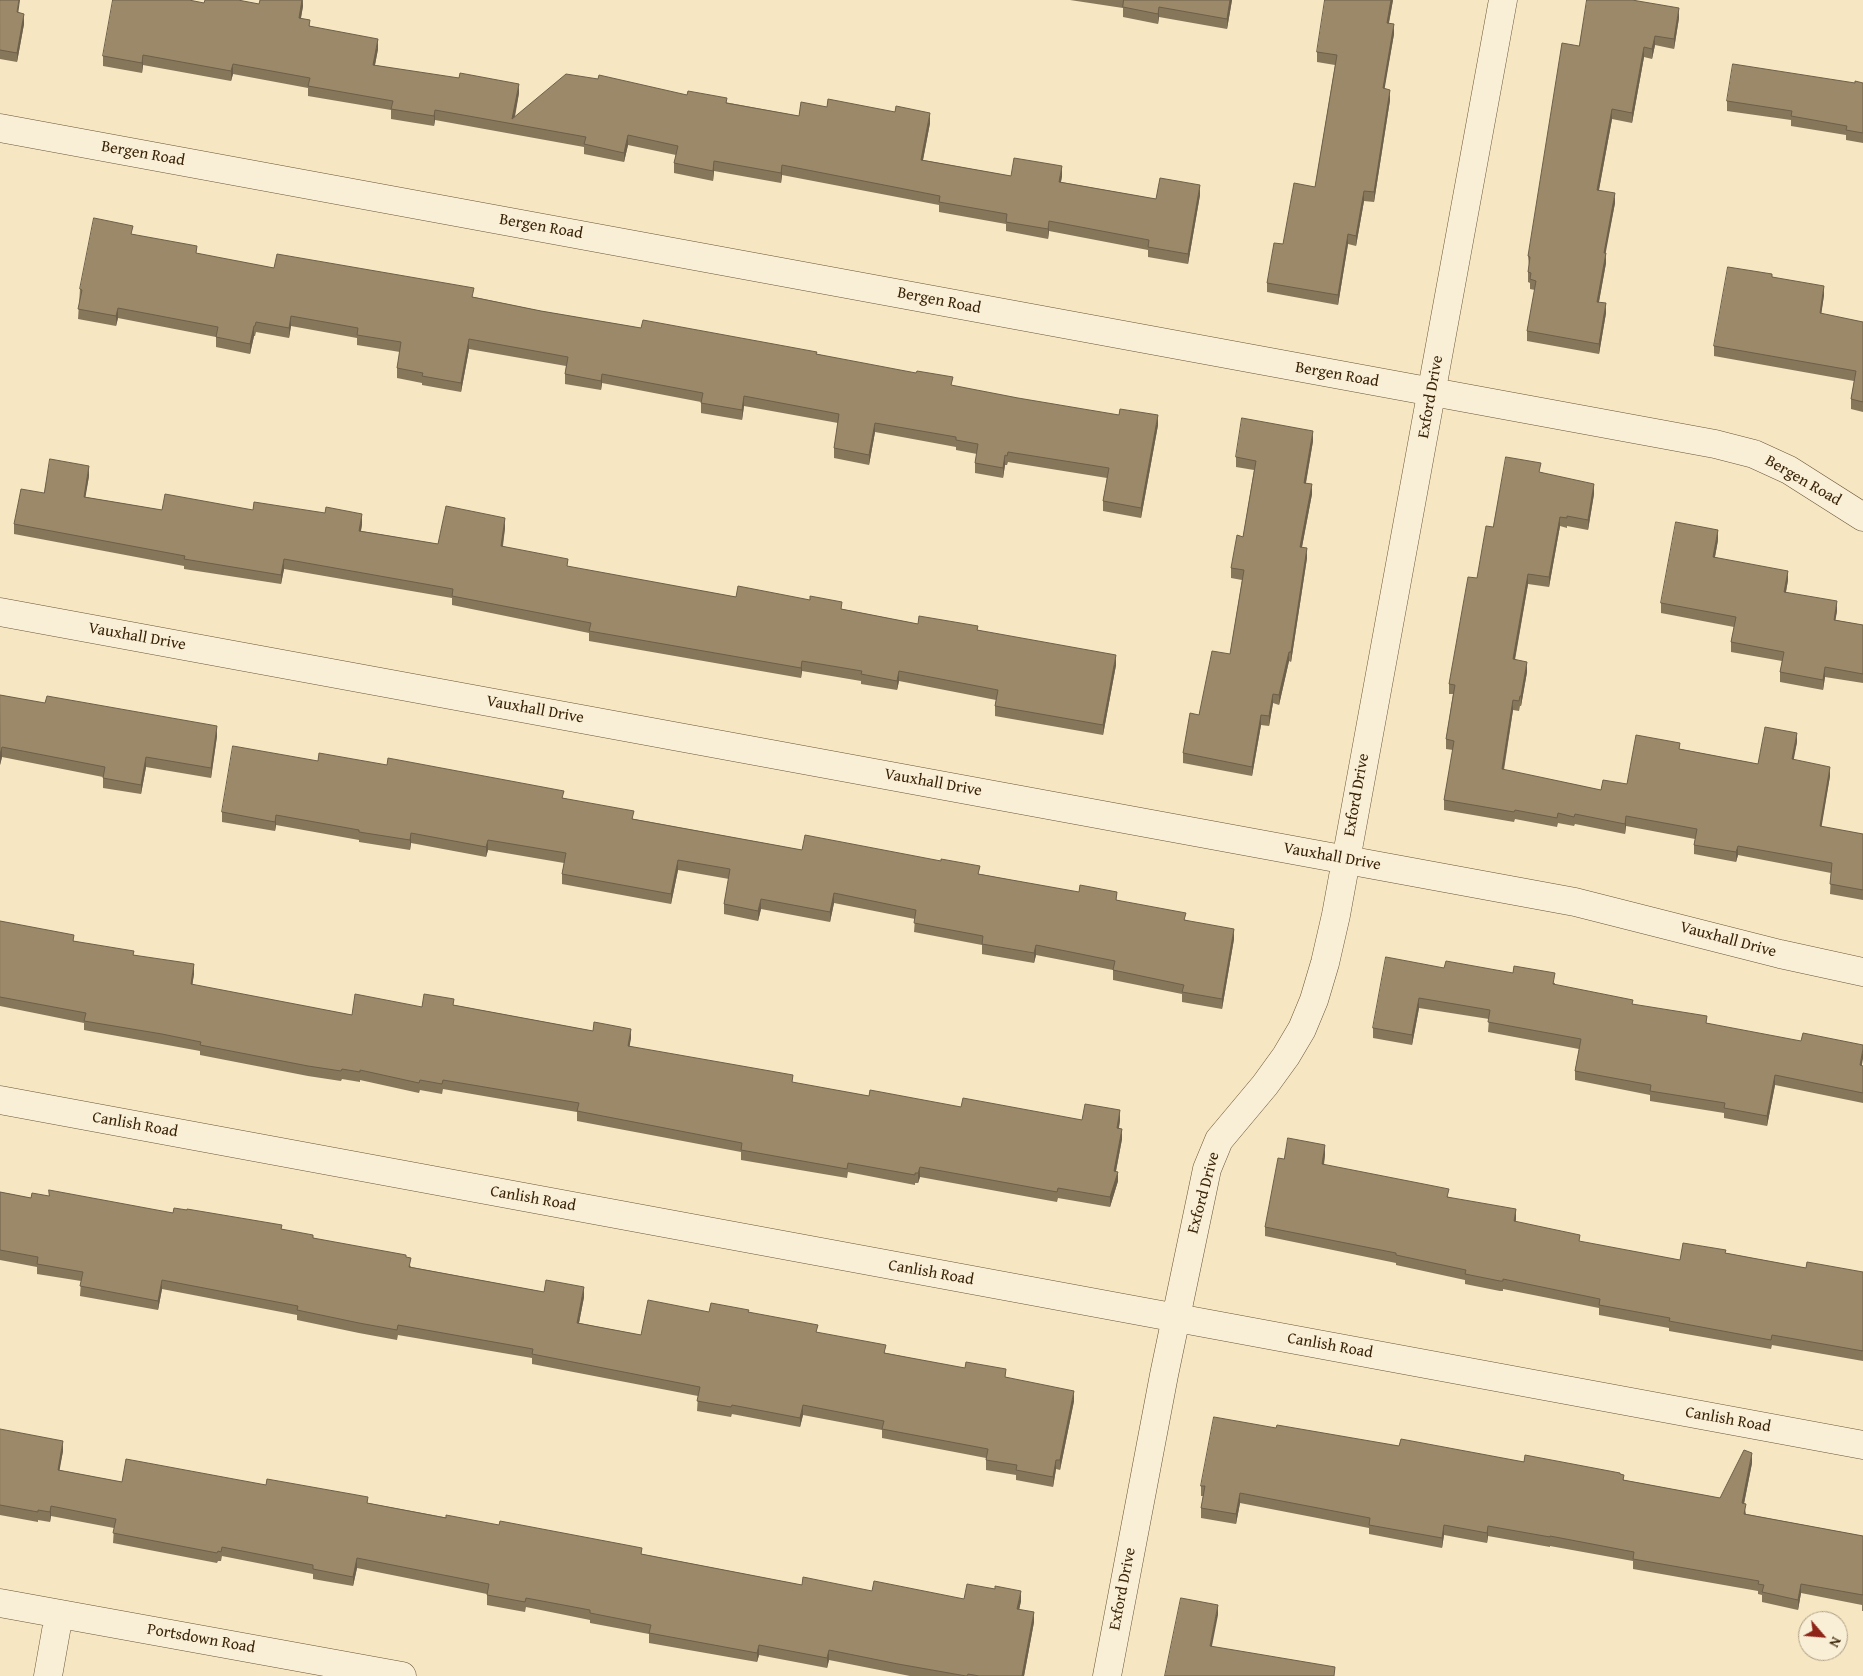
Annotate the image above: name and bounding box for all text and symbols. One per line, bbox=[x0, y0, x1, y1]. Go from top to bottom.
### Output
street label: Bergen Road bbox=[100, 137, 186, 171]
street label: Bergen Road bbox=[498, 210, 584, 244]
street label: Bergen Road bbox=[896, 284, 982, 318]
street label: Exford Drive bbox=[1414, 354, 1448, 440]
street label: Bergen Road bbox=[1294, 358, 1380, 392]
street label: Bergen Road bbox=[1762, 452, 1844, 510]
street label: Vauxhall Drive bbox=[87, 619, 187, 655]
street label: Vauxhall Drive bbox=[485, 692, 585, 728]
street label: Exford Drive bbox=[1340, 752, 1374, 838]
street label: Vauxhall Drive bbox=[883, 765, 983, 801]
street label: Vauxhall Drive bbox=[1282, 839, 1382, 875]
street label: Vauxhall Drive bbox=[1678, 918, 1778, 962]
street label: Canlish Road bbox=[91, 1108, 179, 1142]
street label: Exford Drive bbox=[1184, 1150, 1224, 1236]
street label: Canlish Road bbox=[489, 1182, 577, 1216]
street label: Canlish Road bbox=[887, 1256, 975, 1290]
street label: Canlish Road bbox=[1286, 1329, 1374, 1363]
street label: Canlish Road bbox=[1684, 1403, 1772, 1437]
street label: Exford Drive bbox=[1106, 1546, 1140, 1632]
north arrow bbox=[1798, 1611, 1848, 1661]
street label: Portsdown Road bbox=[146, 1620, 256, 1658]
text: N bbox=[1824, 1634, 1847, 1651]

